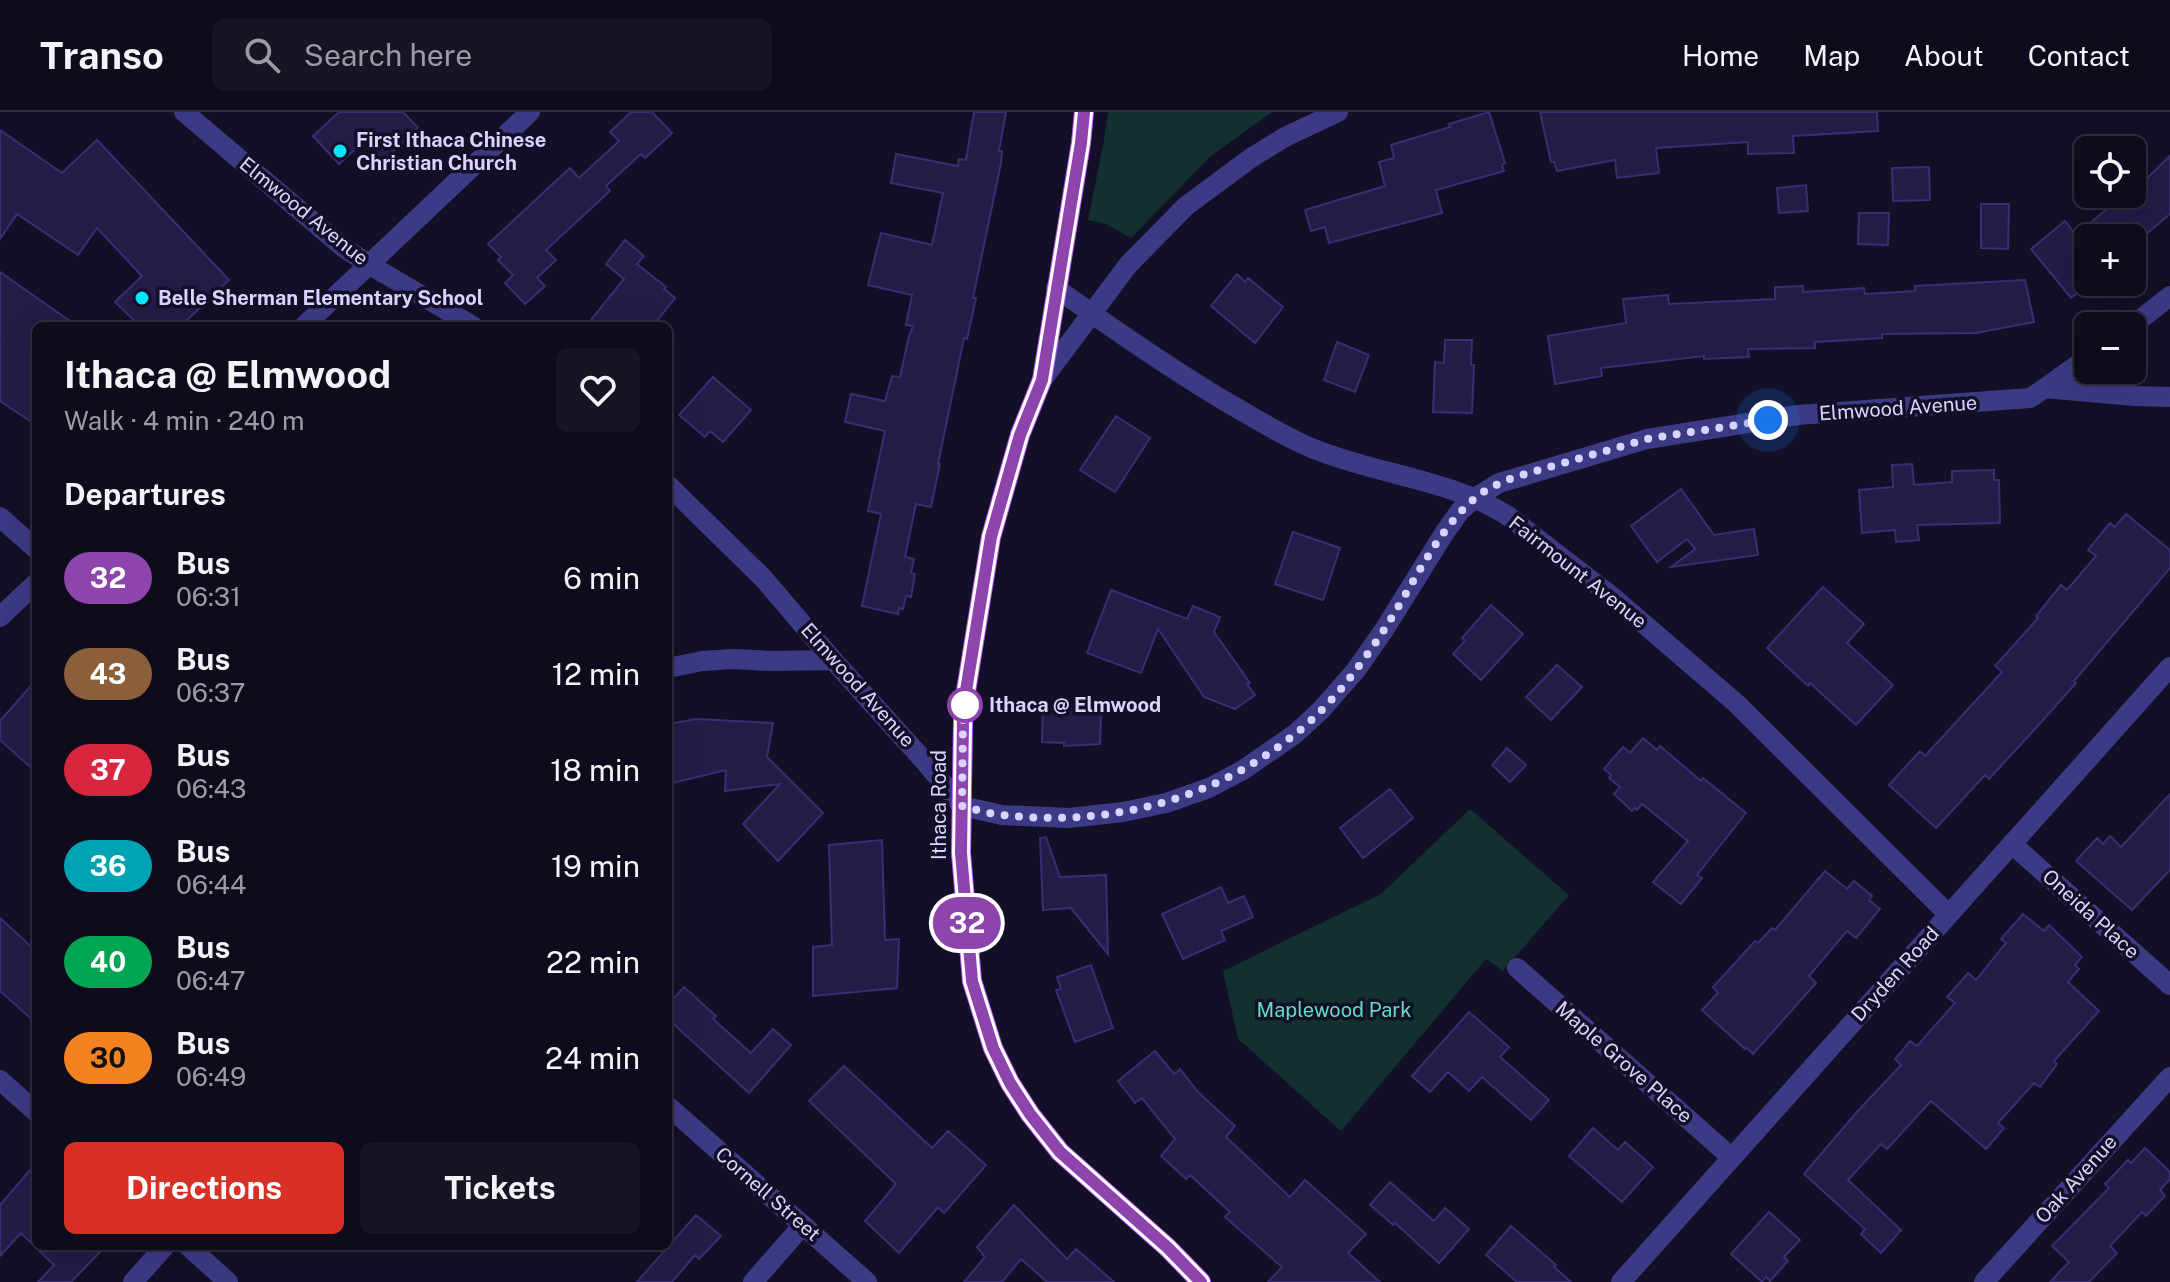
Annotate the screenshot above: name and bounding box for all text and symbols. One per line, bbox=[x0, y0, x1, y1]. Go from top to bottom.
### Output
search box bbox=[212, 19, 772, 91]
text: Transo bbox=[40, 33, 164, 78]
icon: search bbox=[240, 33, 284, 77]
text: Search here bbox=[304, 37, 472, 73]
text: Home bbox=[1682, 39, 1759, 72]
text: Map bbox=[1803, 39, 1860, 72]
text: About bbox=[1904, 39, 1984, 72]
text: Contact bbox=[2028, 39, 2130, 72]
place label: First Ithaca Chinese Christian Church bbox=[356, 128, 546, 175]
map controls bbox=[2074, 136, 2146, 384]
button: locate bbox=[2074, 136, 2146, 208]
marker: First Ithaca Chinese Christian Church bbox=[331, 142, 349, 160]
street label: Elmwood Avenue bbox=[235, 152, 373, 270]
button: + bbox=[2074, 224, 2146, 296]
place label: Belle Sherman Elementary School bbox=[158, 286, 483, 310]
marker: Belle Sherman Elementary School bbox=[133, 289, 151, 307]
button: − bbox=[2074, 312, 2146, 384]
button: heart bbox=[556, 348, 640, 432]
text: Ithaca @ Elmwood bbox=[64, 352, 391, 397]
street label: Elmwood Avenue bbox=[1818, 390, 1978, 426]
your location bbox=[1748, 400, 1788, 440]
text: Walk · 4 min · 240 m bbox=[64, 405, 305, 436]
text: Departures bbox=[64, 476, 226, 512]
street label: Fairmount Avenue bbox=[1504, 511, 1652, 633]
text: Bus bbox=[176, 545, 230, 581]
text: 6 min bbox=[563, 560, 640, 596]
text: 32 bbox=[90, 561, 126, 594]
text: 06:31 bbox=[176, 581, 241, 612]
street label: Elmwood Avenue bbox=[796, 618, 920, 752]
text: Bus bbox=[176, 641, 230, 677]
text: 12 min bbox=[552, 656, 640, 692]
text: 43 bbox=[90, 657, 127, 690]
text: 06:37 bbox=[176, 677, 245, 708]
marker: Ithaca @ Elmwood bbox=[948, 688, 982, 722]
place label: Ithaca @ Elmwood bbox=[989, 693, 1161, 717]
text: Bus bbox=[176, 737, 230, 773]
street label: Ithaca Road bbox=[927, 750, 951, 860]
text: 18 min bbox=[550, 752, 640, 788]
text: 37 bbox=[90, 753, 126, 786]
text: 06:43 bbox=[176, 773, 246, 804]
text: Bus bbox=[176, 833, 230, 869]
text: 19 min bbox=[551, 848, 640, 884]
text: 36 bbox=[89, 849, 127, 882]
street label: Oneida Place bbox=[2038, 864, 2144, 964]
text: 06:44 bbox=[176, 869, 246, 900]
line badge: 32 bbox=[931, 897, 1003, 949]
text: 32 bbox=[949, 906, 985, 939]
street label: Dryden Road bbox=[1846, 922, 1944, 1026]
text: Bus bbox=[176, 929, 230, 965]
text: 22 min bbox=[546, 944, 640, 980]
text: 40 bbox=[90, 945, 126, 978]
text: 06:47 bbox=[176, 965, 246, 996]
street label: Maple Grove Place bbox=[1551, 996, 1697, 1128]
park label: Maplewood Park bbox=[1257, 998, 1411, 1022]
text: Bus bbox=[176, 1025, 230, 1061]
text: 24 min bbox=[545, 1040, 640, 1076]
text: 30 bbox=[90, 1041, 126, 1074]
text: 06:49 bbox=[176, 1061, 246, 1092]
street label: Oak Avenue bbox=[2030, 1130, 2122, 1228]
button: Directions bbox=[64, 1142, 344, 1234]
button: Tickets bbox=[360, 1142, 640, 1234]
street label: Cornell Street bbox=[711, 1142, 825, 1246]

